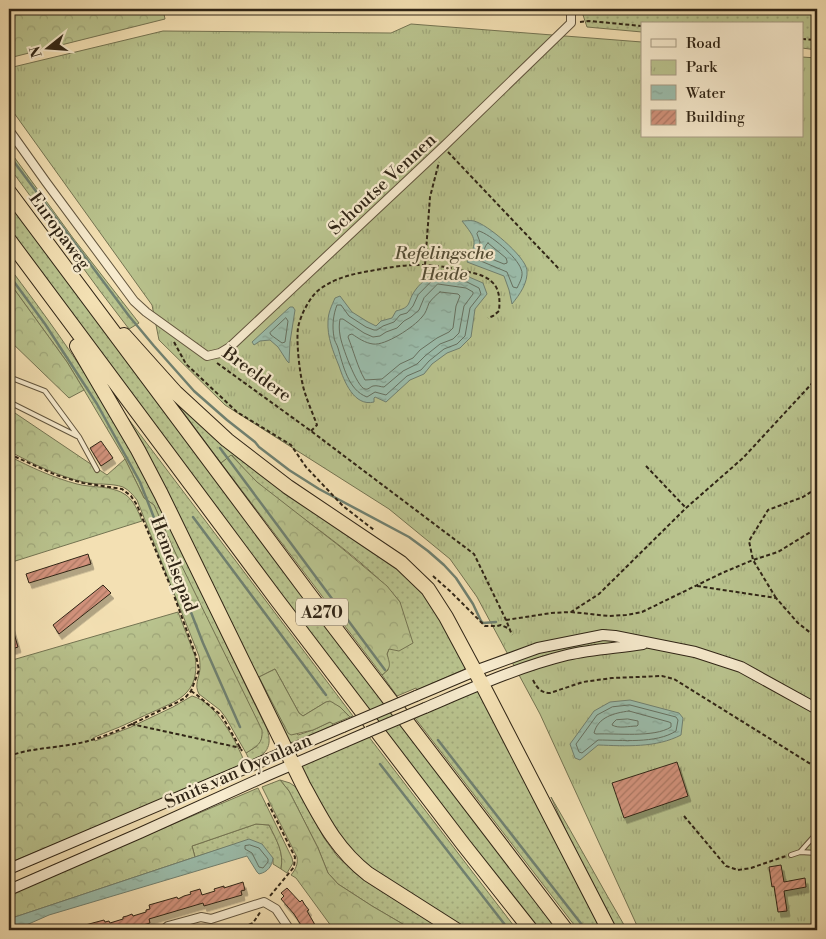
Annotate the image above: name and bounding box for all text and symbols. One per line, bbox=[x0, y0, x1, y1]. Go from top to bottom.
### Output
north arrow bbox=[22, 22, 72, 72]
legend bbox=[641, 22, 804, 138]
text: Road bbox=[686, 34, 721, 53]
text: N bbox=[26, 44, 47, 59]
text: Park bbox=[686, 58, 718, 77]
text: Water bbox=[685, 84, 726, 103]
text: Building bbox=[685, 108, 745, 127]
street label: Schoutse Vennen bbox=[324, 128, 441, 240]
street label: Europaweg bbox=[24, 188, 96, 275]
park label: Refelingsche Heide bbox=[394, 242, 494, 286]
street label: Breeldere bbox=[217, 341, 296, 407]
street label: Hemelsepad bbox=[145, 513, 203, 616]
road number: A270 bbox=[296, 598, 348, 626]
street label: Smits van Oyenlaan bbox=[161, 729, 316, 814]

